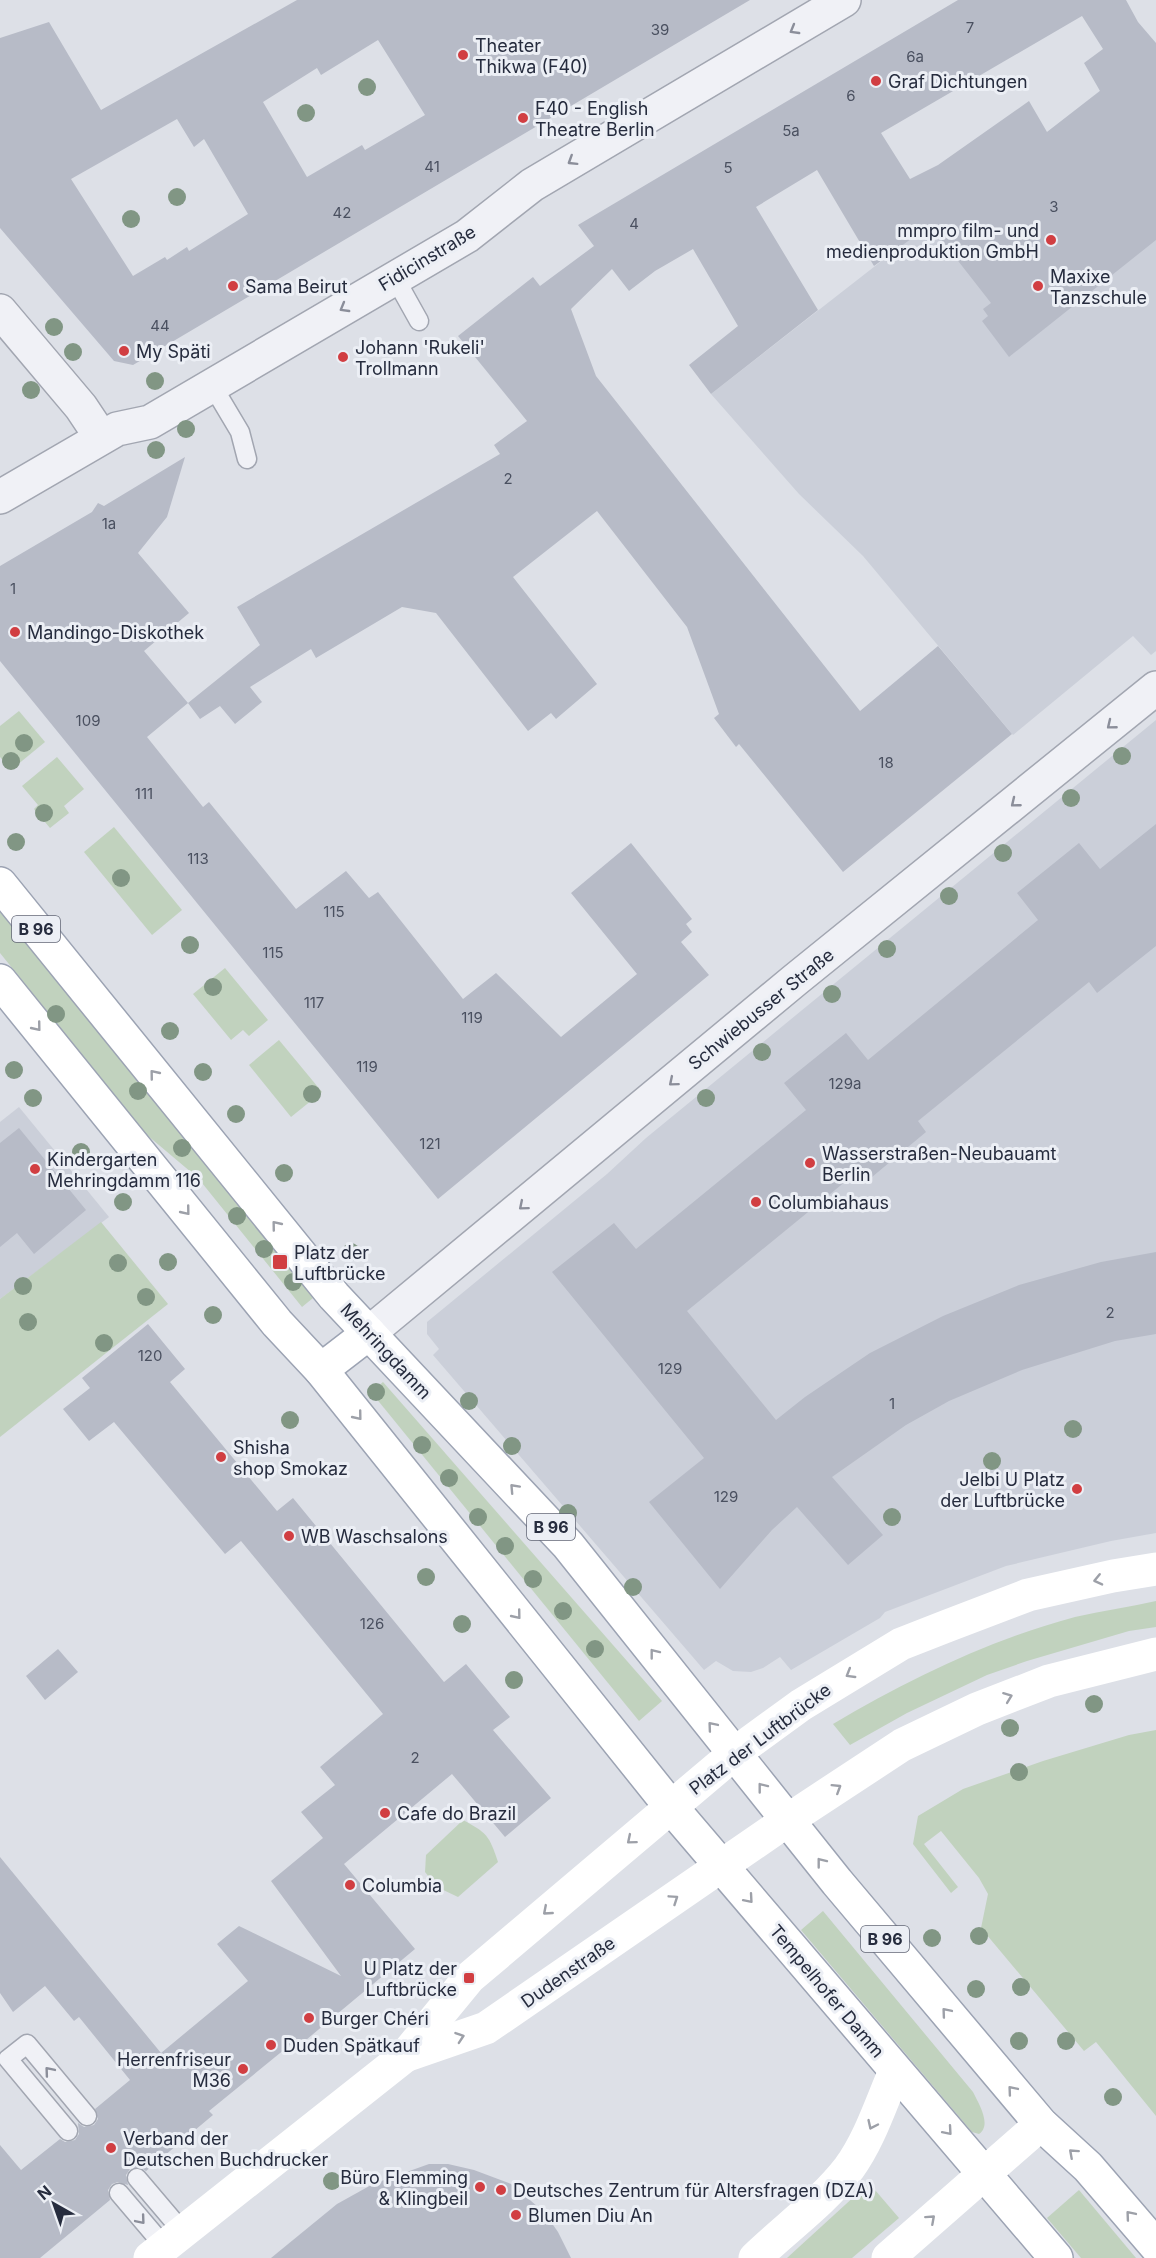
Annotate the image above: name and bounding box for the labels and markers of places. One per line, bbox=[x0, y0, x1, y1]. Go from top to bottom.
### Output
place label: Theater Thikwa (F40) bbox=[475, 35, 588, 77]
marker: Theater Thikwa (F40) bbox=[456, 48, 470, 62]
place label: Graf Dichtungen bbox=[888, 71, 1028, 92]
marker: Graf Dichtungen bbox=[869, 74, 883, 88]
place label: F40 - English Theatre Berlin bbox=[535, 98, 655, 140]
marker: F40 - English Theatre Berlin bbox=[516, 111, 530, 125]
place label: mmpro film- und medienproduktion GmbH bbox=[826, 220, 1039, 262]
marker: mmpro film- und medienproduktion GmbH bbox=[1044, 233, 1058, 247]
place label: Maxixe Tanzschule bbox=[1050, 266, 1147, 308]
place label: Sama Beirut bbox=[245, 276, 348, 297]
marker: Sama Beirut bbox=[226, 279, 240, 293]
marker: Maxixe Tanzschule bbox=[1031, 279, 1045, 293]
place label: Johann 'Rukeli' Trollmann bbox=[355, 337, 485, 379]
place label: My Späti bbox=[136, 341, 211, 362]
marker: My Späti bbox=[117, 344, 131, 358]
marker: Johann 'Rukeli' Trollmann bbox=[336, 350, 350, 364]
place label: Mandingo-Diskothek bbox=[27, 622, 204, 643]
marker: Mandingo-Diskothek bbox=[8, 625, 22, 639]
place label: Wasserstraßen-Neubauamt Berlin bbox=[822, 1143, 1056, 1185]
place label: Kindergarten Mehringdamm 116 bbox=[47, 1149, 201, 1191]
marker: Wasserstraßen-Neubauamt Berlin bbox=[803, 1156, 817, 1170]
marker: Kindergarten Mehringdamm 116 bbox=[28, 1162, 42, 1176]
place label: Columbiahaus bbox=[768, 1192, 889, 1213]
marker: Columbiahaus bbox=[749, 1195, 763, 1209]
place label: Platz der Luftbrücke bbox=[294, 1242, 385, 1284]
marker: Platz der Luftbrücke bbox=[271, 1253, 289, 1271]
place label: Shisha shop Smokaz bbox=[233, 1437, 348, 1479]
marker: Shisha shop Smokaz bbox=[214, 1450, 228, 1464]
place label: Jelbi U Platz der Luftbrücke bbox=[940, 1469, 1065, 1511]
marker: Jelbi U Platz der Luftbrücke bbox=[1070, 1482, 1084, 1496]
place label: WB Waschsalons bbox=[301, 1526, 448, 1547]
marker: WB Waschsalons bbox=[282, 1529, 296, 1543]
place label: Cafe do Brazil bbox=[397, 1803, 516, 1824]
marker: Cafe do Brazil bbox=[378, 1806, 392, 1820]
place label: Columbia bbox=[362, 1875, 442, 1896]
marker: Columbia bbox=[343, 1878, 357, 1892]
place label: U Platz der Luftbrücke bbox=[363, 1958, 457, 2000]
marker: U Platz der Luftbrücke bbox=[462, 1971, 476, 1985]
place label: Burger Chéri bbox=[321, 2008, 429, 2029]
marker: Burger Chéri bbox=[302, 2011, 316, 2025]
place label: Duden Spätkauf bbox=[283, 2035, 420, 2056]
marker: Duden Spätkauf bbox=[264, 2038, 278, 2052]
place label: Herrenfriseur M36 bbox=[117, 2049, 231, 2091]
marker: Herrenfriseur M36 bbox=[236, 2062, 250, 2076]
place label: Verband der Deutschen Buchdrucker bbox=[123, 2128, 329, 2170]
marker: Verband der Deutschen Buchdrucker bbox=[104, 2141, 118, 2155]
place label: Büro Flemming & Klingbeil bbox=[340, 2167, 468, 2209]
marker: Büro Flemming & Klingbeil bbox=[473, 2180, 487, 2194]
place label: Deutsches Zentrum für Altersfragen (DZA) bbox=[513, 2180, 874, 2201]
marker: Deutsches Zentrum für Altersfragen (DZA) bbox=[494, 2183, 508, 2197]
place label: Blumen Diu An bbox=[528, 2205, 653, 2226]
marker: Blumen Diu An bbox=[509, 2208, 523, 2222]

